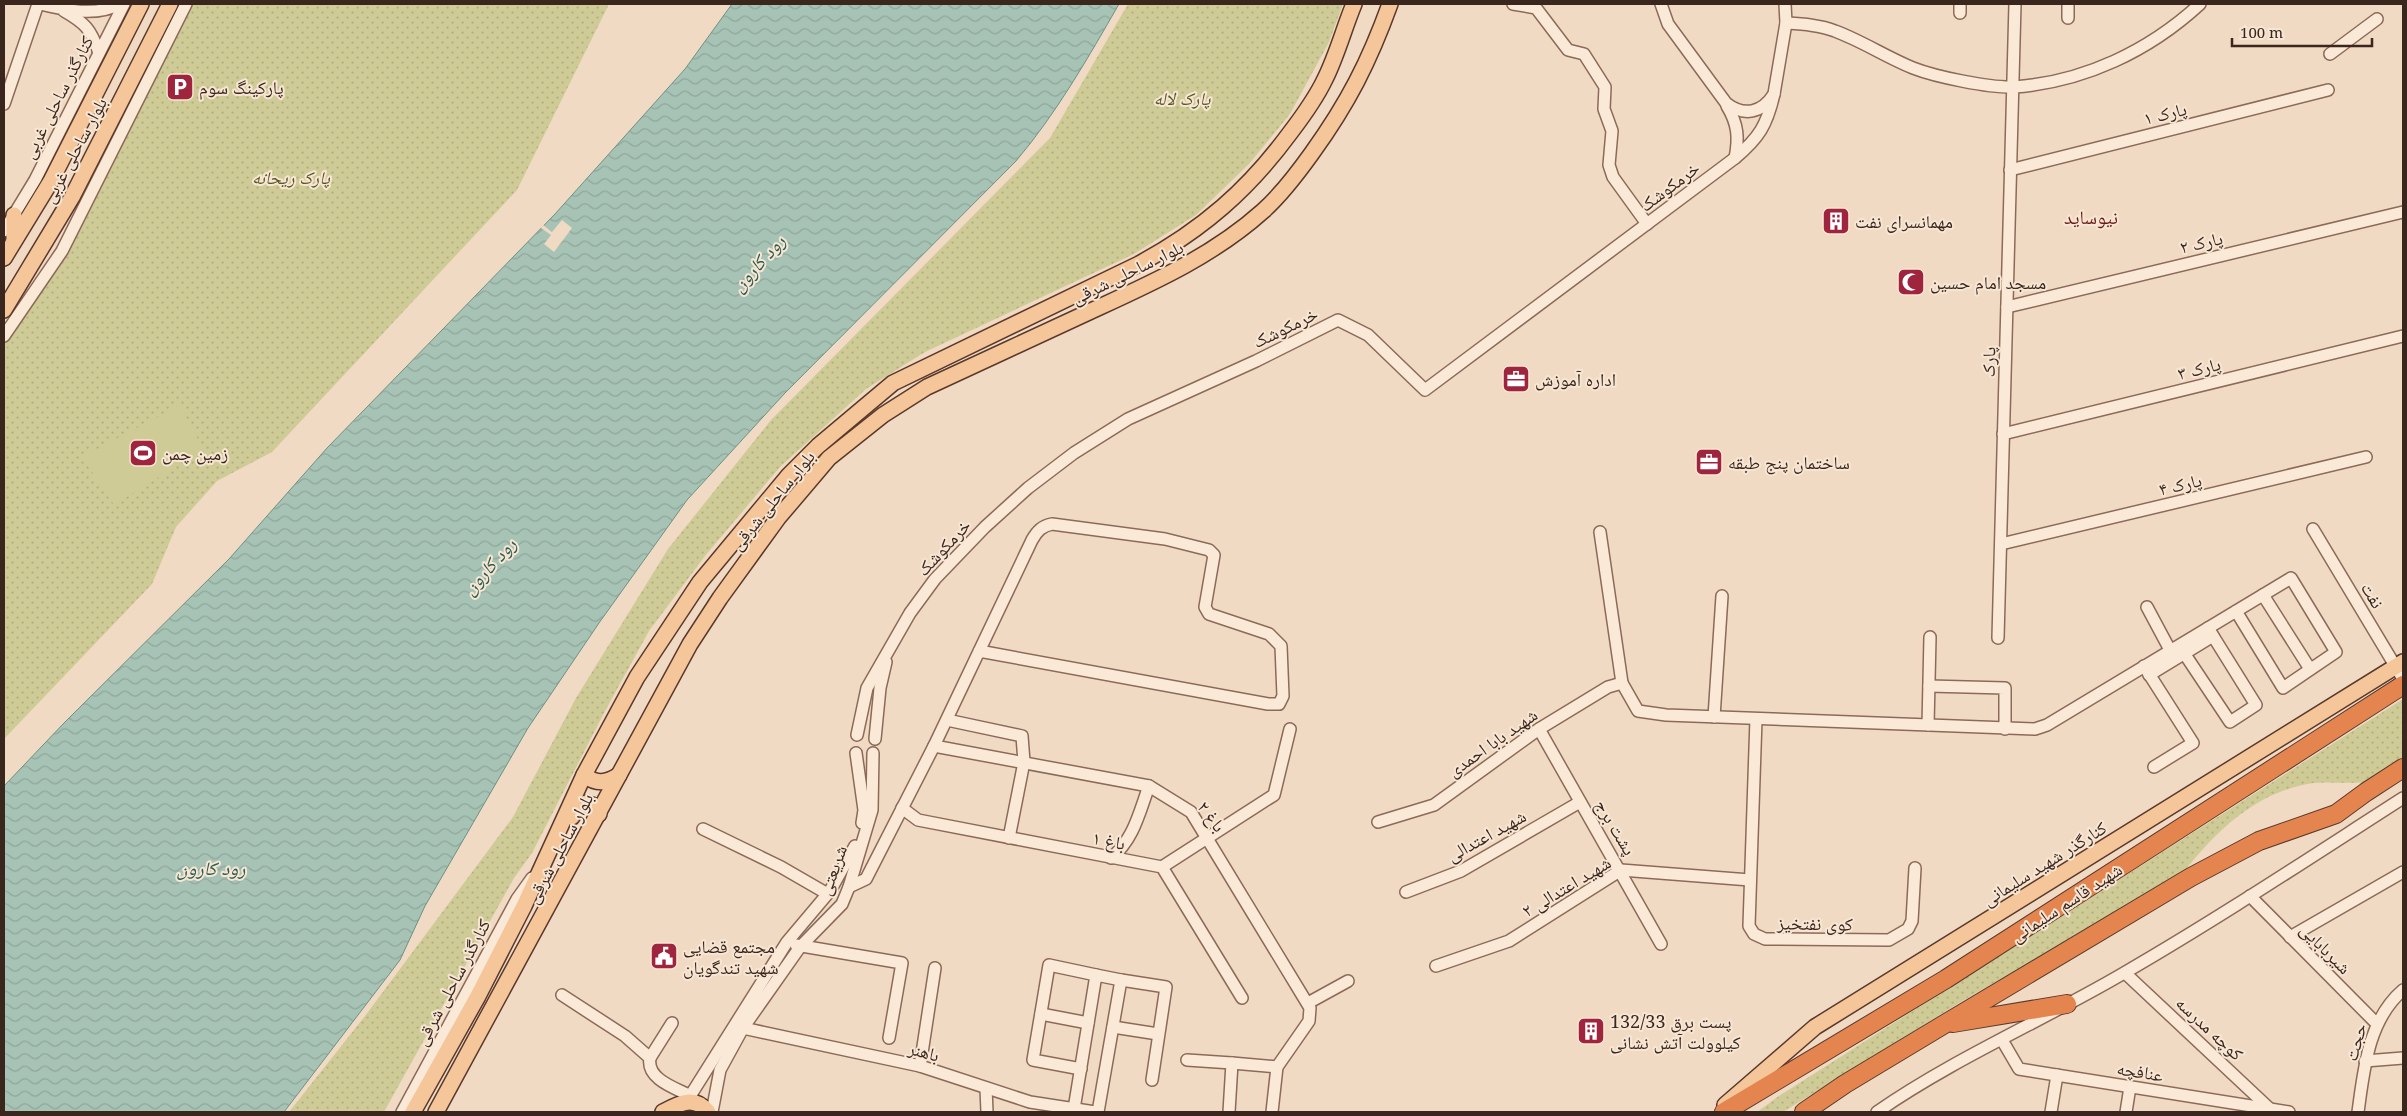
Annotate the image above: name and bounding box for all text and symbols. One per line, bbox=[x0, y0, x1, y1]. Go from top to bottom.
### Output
scale bar bbox=[2232, 15, 2372, 47]
text: 100 m bbox=[2240, 22, 2283, 42]
street label: کنارگذر ساحلی غربی bbox=[16, 31, 99, 163]
parking icon: پارکینگ سوم bbox=[165, 72, 195, 102]
place label: پارکینگ سوم bbox=[199, 75, 284, 100]
park label: پارک لاله bbox=[1154, 86, 1211, 110]
street label: بلوار ساحلی غربی bbox=[36, 93, 112, 207]
street label: پارک ۱ bbox=[2141, 96, 2189, 130]
street label: خرمکوشک bbox=[1634, 156, 1704, 216]
park label: پارک ریحانه bbox=[252, 165, 331, 189]
district label: نیوساید bbox=[2064, 204, 2118, 230]
building icon: مهمانسرای نفت bbox=[1821, 206, 1851, 236]
place label: مهمانسرای نفت bbox=[1855, 209, 1953, 233]
street label: پارک ۲ bbox=[2177, 225, 2225, 259]
water label: رود کارون bbox=[725, 229, 791, 297]
street label: بلوار ساحلی شرقی bbox=[1067, 234, 1187, 310]
mosque icon: مسجد امام حسین bbox=[1896, 267, 1926, 297]
place label: مسجد امام حسین bbox=[1930, 270, 2046, 295]
street label: خرمکوشک bbox=[1249, 301, 1321, 353]
street label: پارک bbox=[1976, 346, 2000, 378]
street label: پارک ۳ bbox=[2175, 351, 2223, 385]
office icon: اداره آموزش bbox=[1501, 364, 1531, 394]
place label: اداره آموزش bbox=[1535, 367, 1616, 391]
sports icon: زمین چمن bbox=[128, 438, 158, 468]
place label: زمین چمن bbox=[162, 441, 228, 465]
street label: بلوار ساحلی شرقی bbox=[724, 445, 820, 555]
office icon: ساختمان پنج طبقه bbox=[1694, 447, 1724, 477]
place label: ساختمان پنج طبقه bbox=[1728, 450, 1850, 475]
street label: پارک ۴ bbox=[2156, 467, 2204, 501]
street label: خرمکوشک bbox=[911, 513, 975, 581]
water label: رود کارون bbox=[456, 532, 522, 600]
street label: نفت bbox=[2356, 577, 2390, 613]
street label: شهید بابا احمدی bbox=[1442, 702, 1542, 782]
street label: بلوار ساحلی شرقی bbox=[520, 788, 598, 908]
street label: پشت برج bbox=[1589, 795, 1642, 860]
street label: باغ ۲ bbox=[1192, 796, 1232, 836]
street label: شهید اعتدالی bbox=[1442, 803, 1530, 867]
street label: کنارگذر شهید سلیمانی bbox=[1977, 815, 2111, 911]
street label: باغ ۱ bbox=[1090, 825, 1128, 855]
street label: شریعتی bbox=[812, 842, 852, 898]
street label: شهید اعتدالی ۲ bbox=[1517, 850, 1615, 922]
water label: رود کارون bbox=[176, 855, 246, 881]
street label: شهید قاسم سلیمانی bbox=[2006, 857, 2127, 948]
street label: کوی نفتخیز bbox=[1776, 910, 1854, 936]
street label: کنارگذر ساحلی شرقی bbox=[408, 914, 496, 1050]
street label: شیربابایی bbox=[2295, 917, 2357, 979]
place label: مجتمع قضایی شهید تندگویان bbox=[683, 934, 779, 979]
public building icon: مجتمع قضایی شهید تندگویان bbox=[649, 941, 679, 971]
street label: کوچه مدرسه bbox=[2171, 991, 2249, 1066]
place label: پست برق 132/33 کیلوولت آتش نشانی bbox=[1610, 1009, 1741, 1054]
building icon: پست برق 132/33 کیلوولت آتش نشانی bbox=[1576, 1016, 1606, 1046]
street label: حجت bbox=[2338, 1020, 2372, 1064]
street label: باهنر bbox=[905, 1035, 942, 1067]
street label: عنافچه bbox=[2115, 1056, 2165, 1086]

